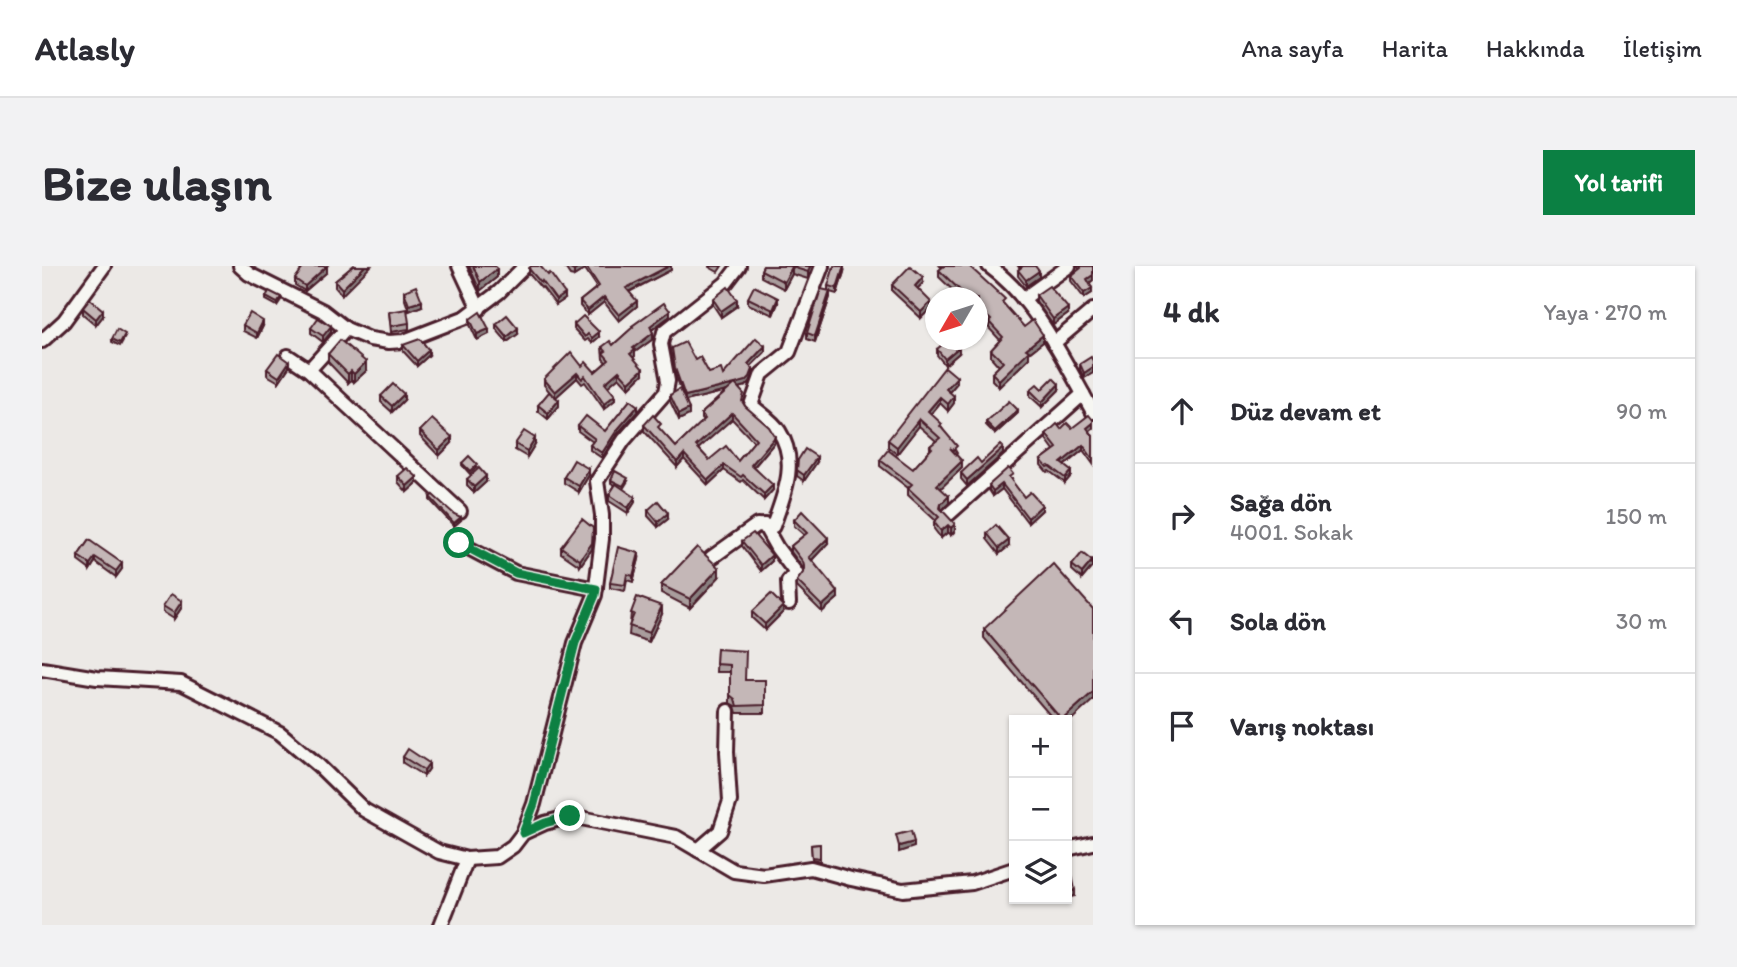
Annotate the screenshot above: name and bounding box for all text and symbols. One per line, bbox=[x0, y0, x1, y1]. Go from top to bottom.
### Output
text: Atlasly bbox=[35, 29, 135, 68]
text: Ana sayfa bbox=[1241, 34, 1344, 63]
text: Harita bbox=[1382, 34, 1448, 63]
text: Hakkında bbox=[1486, 34, 1585, 63]
text: İletişim bbox=[1623, 34, 1702, 63]
button: Yol tarifi bbox=[1543, 150, 1695, 215]
text: Bize ulaşın bbox=[42, 153, 272, 212]
north arrow bbox=[925, 287, 988, 350]
text: 4 dk bbox=[1163, 293, 1220, 330]
text: Yaya · 270 m bbox=[1544, 298, 1667, 326]
icon: ahead bbox=[1163, 392, 1201, 430]
text: Düz devam et bbox=[1230, 395, 1381, 427]
text: 90 m bbox=[1616, 397, 1667, 425]
text: Sağa dön bbox=[1230, 486, 1332, 518]
icon: right bbox=[1163, 497, 1201, 535]
text: 150 m bbox=[1606, 502, 1667, 530]
text: 4001. Sokak bbox=[1230, 518, 1353, 546]
route start bbox=[443, 527, 474, 558]
icon: left bbox=[1163, 602, 1201, 640]
text: Sola dön bbox=[1230, 605, 1326, 637]
text: 30 m bbox=[1616, 607, 1667, 635]
icon: arrive bbox=[1163, 707, 1201, 745]
text: Varış noktası bbox=[1230, 710, 1374, 742]
map controls bbox=[1009, 715, 1072, 904]
button: + bbox=[1009, 715, 1072, 778]
button: − bbox=[1009, 778, 1072, 841]
route end bbox=[554, 800, 585, 831]
button: layers bbox=[1009, 841, 1072, 904]

